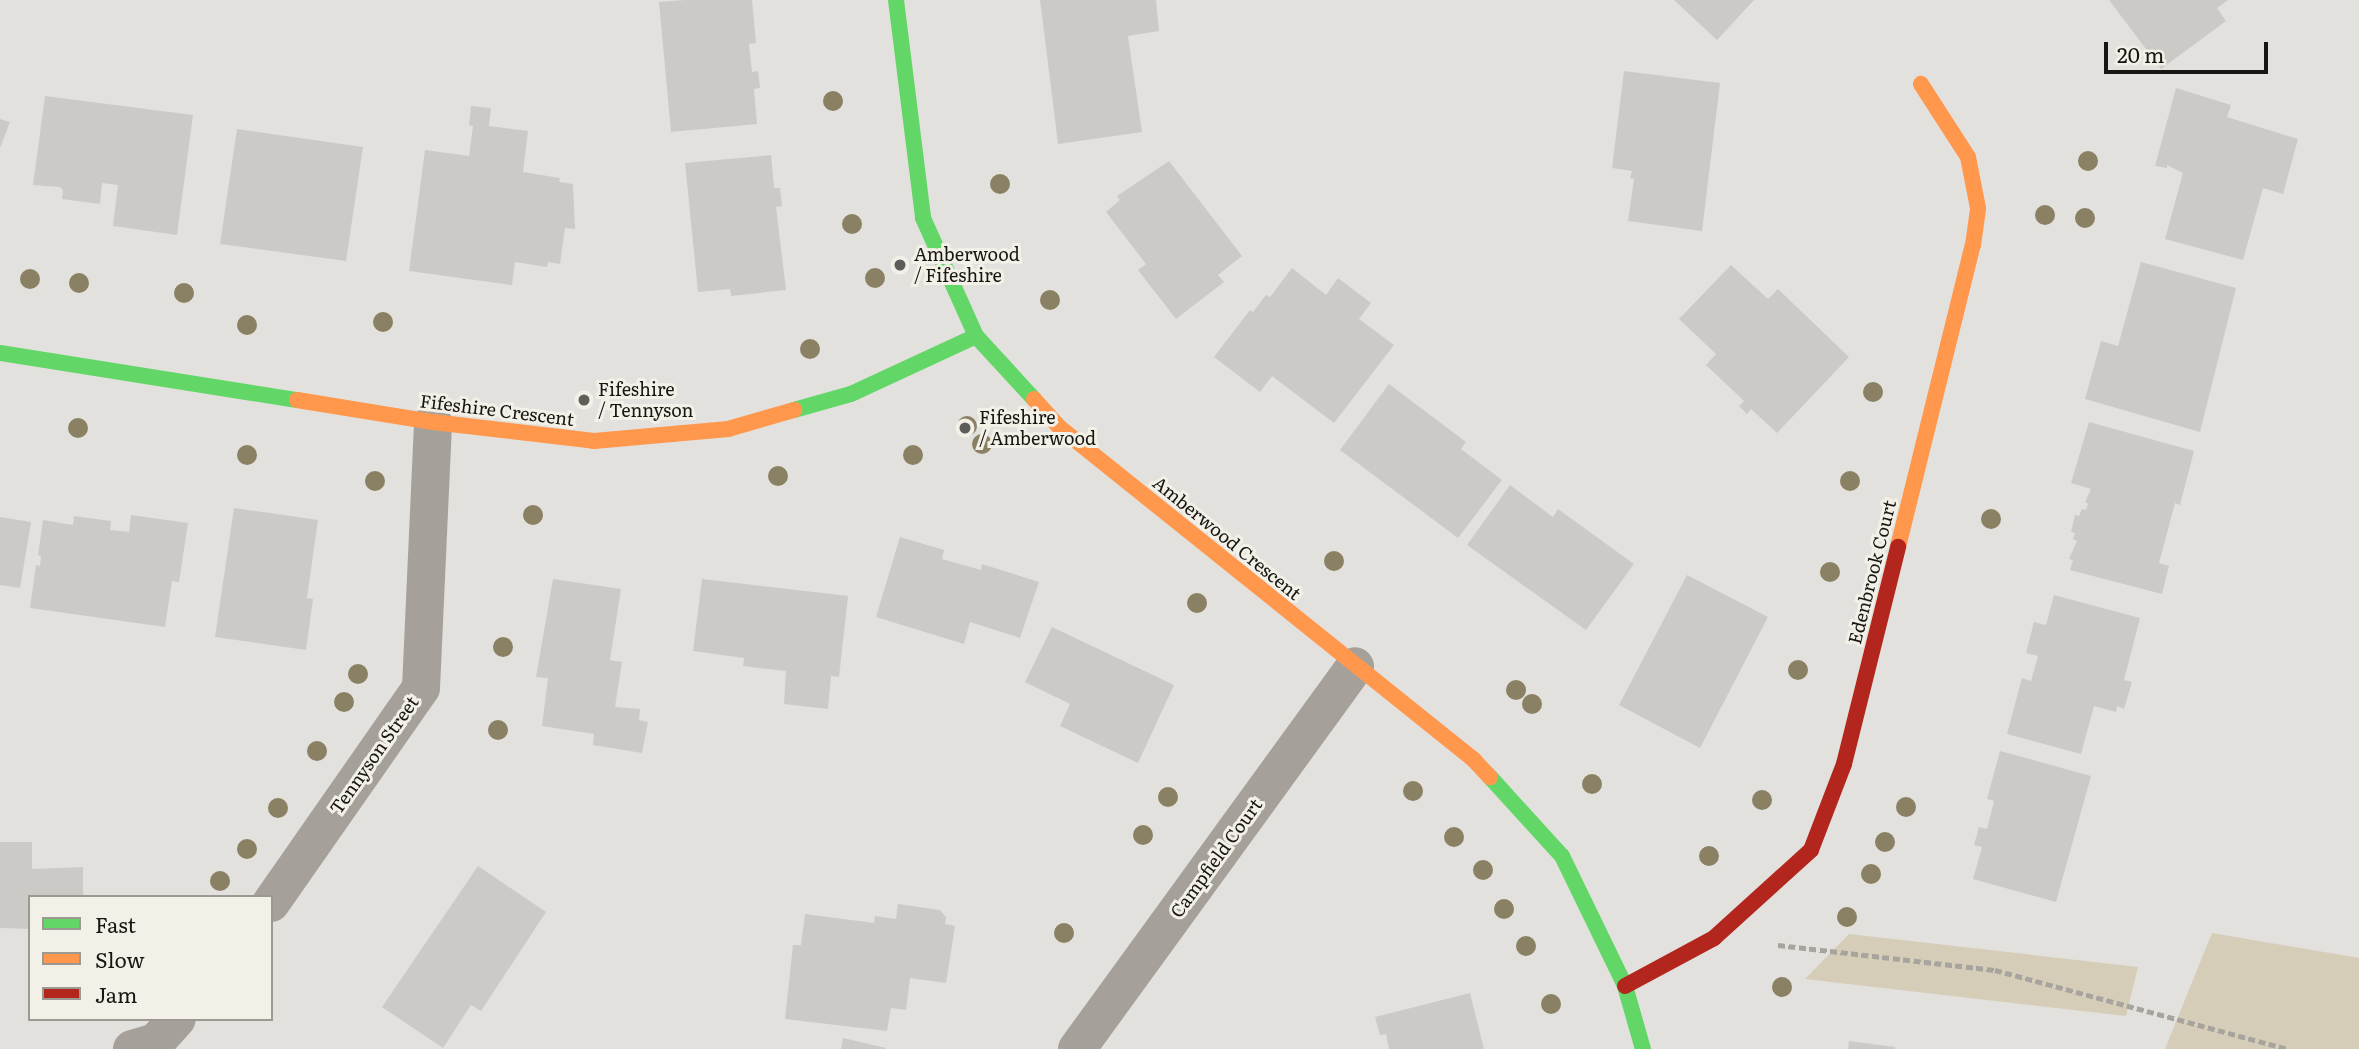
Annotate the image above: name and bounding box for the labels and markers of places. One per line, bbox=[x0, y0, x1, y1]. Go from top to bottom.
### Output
place label: Amberwood / Fifeshire bbox=[914, 244, 1020, 286]
marker: Amberwood / Fifeshire bbox=[892, 257, 908, 273]
place label: Fifeshire / Tennyson bbox=[598, 379, 693, 422]
marker: Fifeshire / Tennyson bbox=[576, 392, 592, 408]
place label: Fifeshire / Amberwood bbox=[979, 407, 1096, 450]
marker: Fifeshire / Amberwood bbox=[957, 420, 973, 436]

